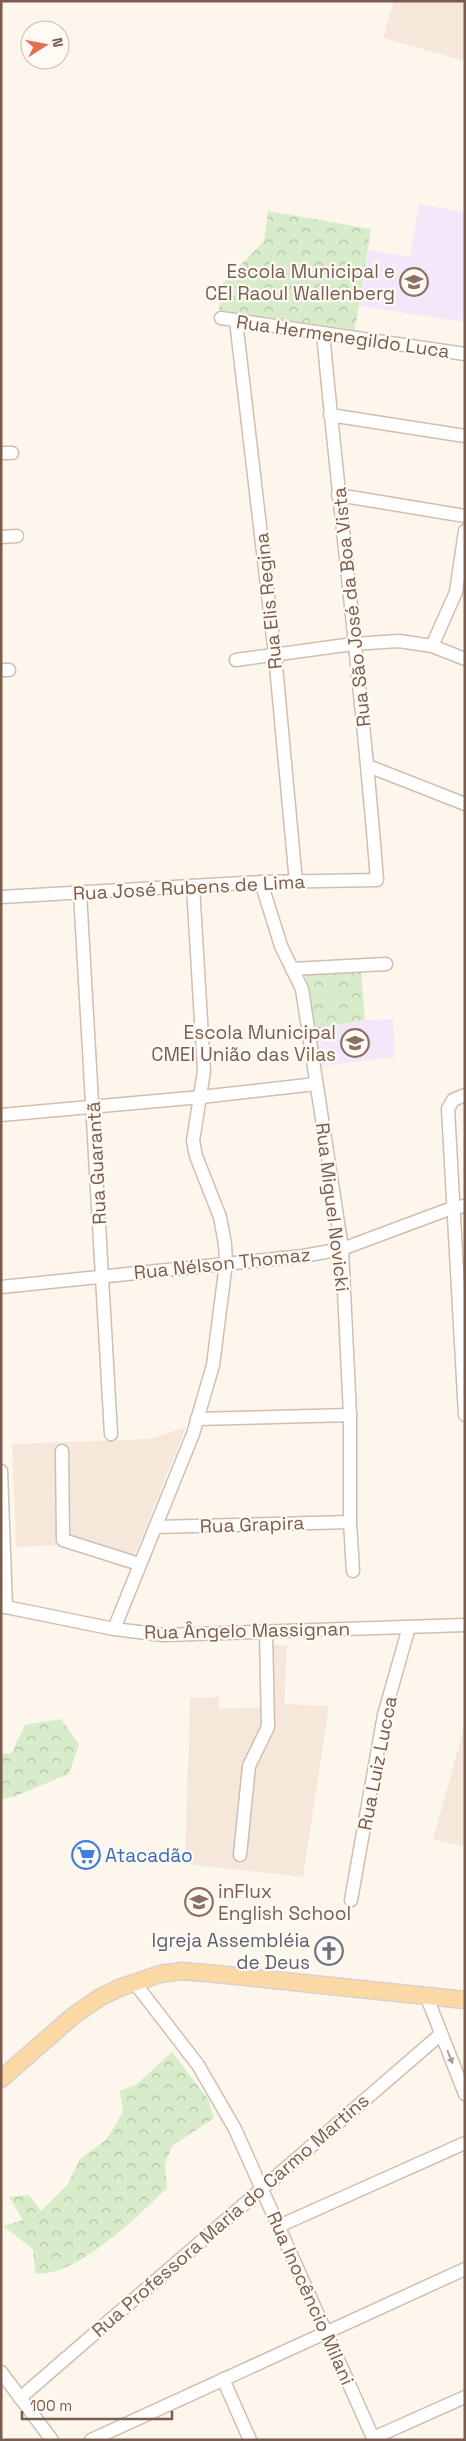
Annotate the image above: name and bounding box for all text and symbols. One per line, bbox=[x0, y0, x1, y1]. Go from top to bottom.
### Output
north arrow bbox=[20, 20, 70, 70]
text: N bbox=[48, 36, 67, 49]
place label: Escola Municipal e CEI Raoul Wallenberg bbox=[205, 259, 395, 306]
school or university icon: Escola Municipal e CEI Raoul Wallenberg bbox=[399, 267, 429, 297]
street label: Rua Hermenegildo Luca bbox=[235, 309, 451, 364]
street label: Rua São José da Boa Vista bbox=[326, 486, 377, 728]
street label: Rua Elis Regina bbox=[249, 531, 288, 670]
street label: Rua José Rubens de Lima bbox=[72, 869, 306, 906]
place label: Escola Municipal CMEI União das Vilas bbox=[151, 1020, 336, 1067]
school or university icon: Escola Municipal CMEI União das Vilas bbox=[340, 1028, 370, 1058]
street label: Rua Guarantã bbox=[81, 1101, 112, 1225]
street label: Rua Miguel Novicki bbox=[310, 1121, 355, 1293]
street label: Rua Nélson Thomaz bbox=[132, 1242, 312, 1285]
street label: Rua Grapira bbox=[199, 1510, 305, 1539]
street label: Rua Ângelo Massignan bbox=[144, 1616, 350, 1645]
street label: Rua Luiz Lucca bbox=[352, 1694, 403, 1832]
supermarket icon: Atacadão bbox=[71, 1840, 101, 1870]
place label: Atacadão bbox=[105, 1843, 193, 1868]
place label: inFlux English School bbox=[218, 1879, 351, 1926]
school or university icon: inFlux English School bbox=[184, 1887, 214, 1917]
place label: Igreja Assembléia de Deus bbox=[152, 1928, 310, 1975]
church icon: Igreja Assembléia de Deus bbox=[314, 1936, 344, 1966]
one-way arrow bbox=[446, 2050, 454, 2065]
street label: Rua Professora Maria do Carmo Martins bbox=[87, 2088, 374, 2343]
street label: Rua Inocêncio Milani bbox=[261, 2208, 360, 2389]
scale bar bbox=[22, 2388, 172, 2420]
text: 100 m bbox=[30, 2396, 72, 2415]

